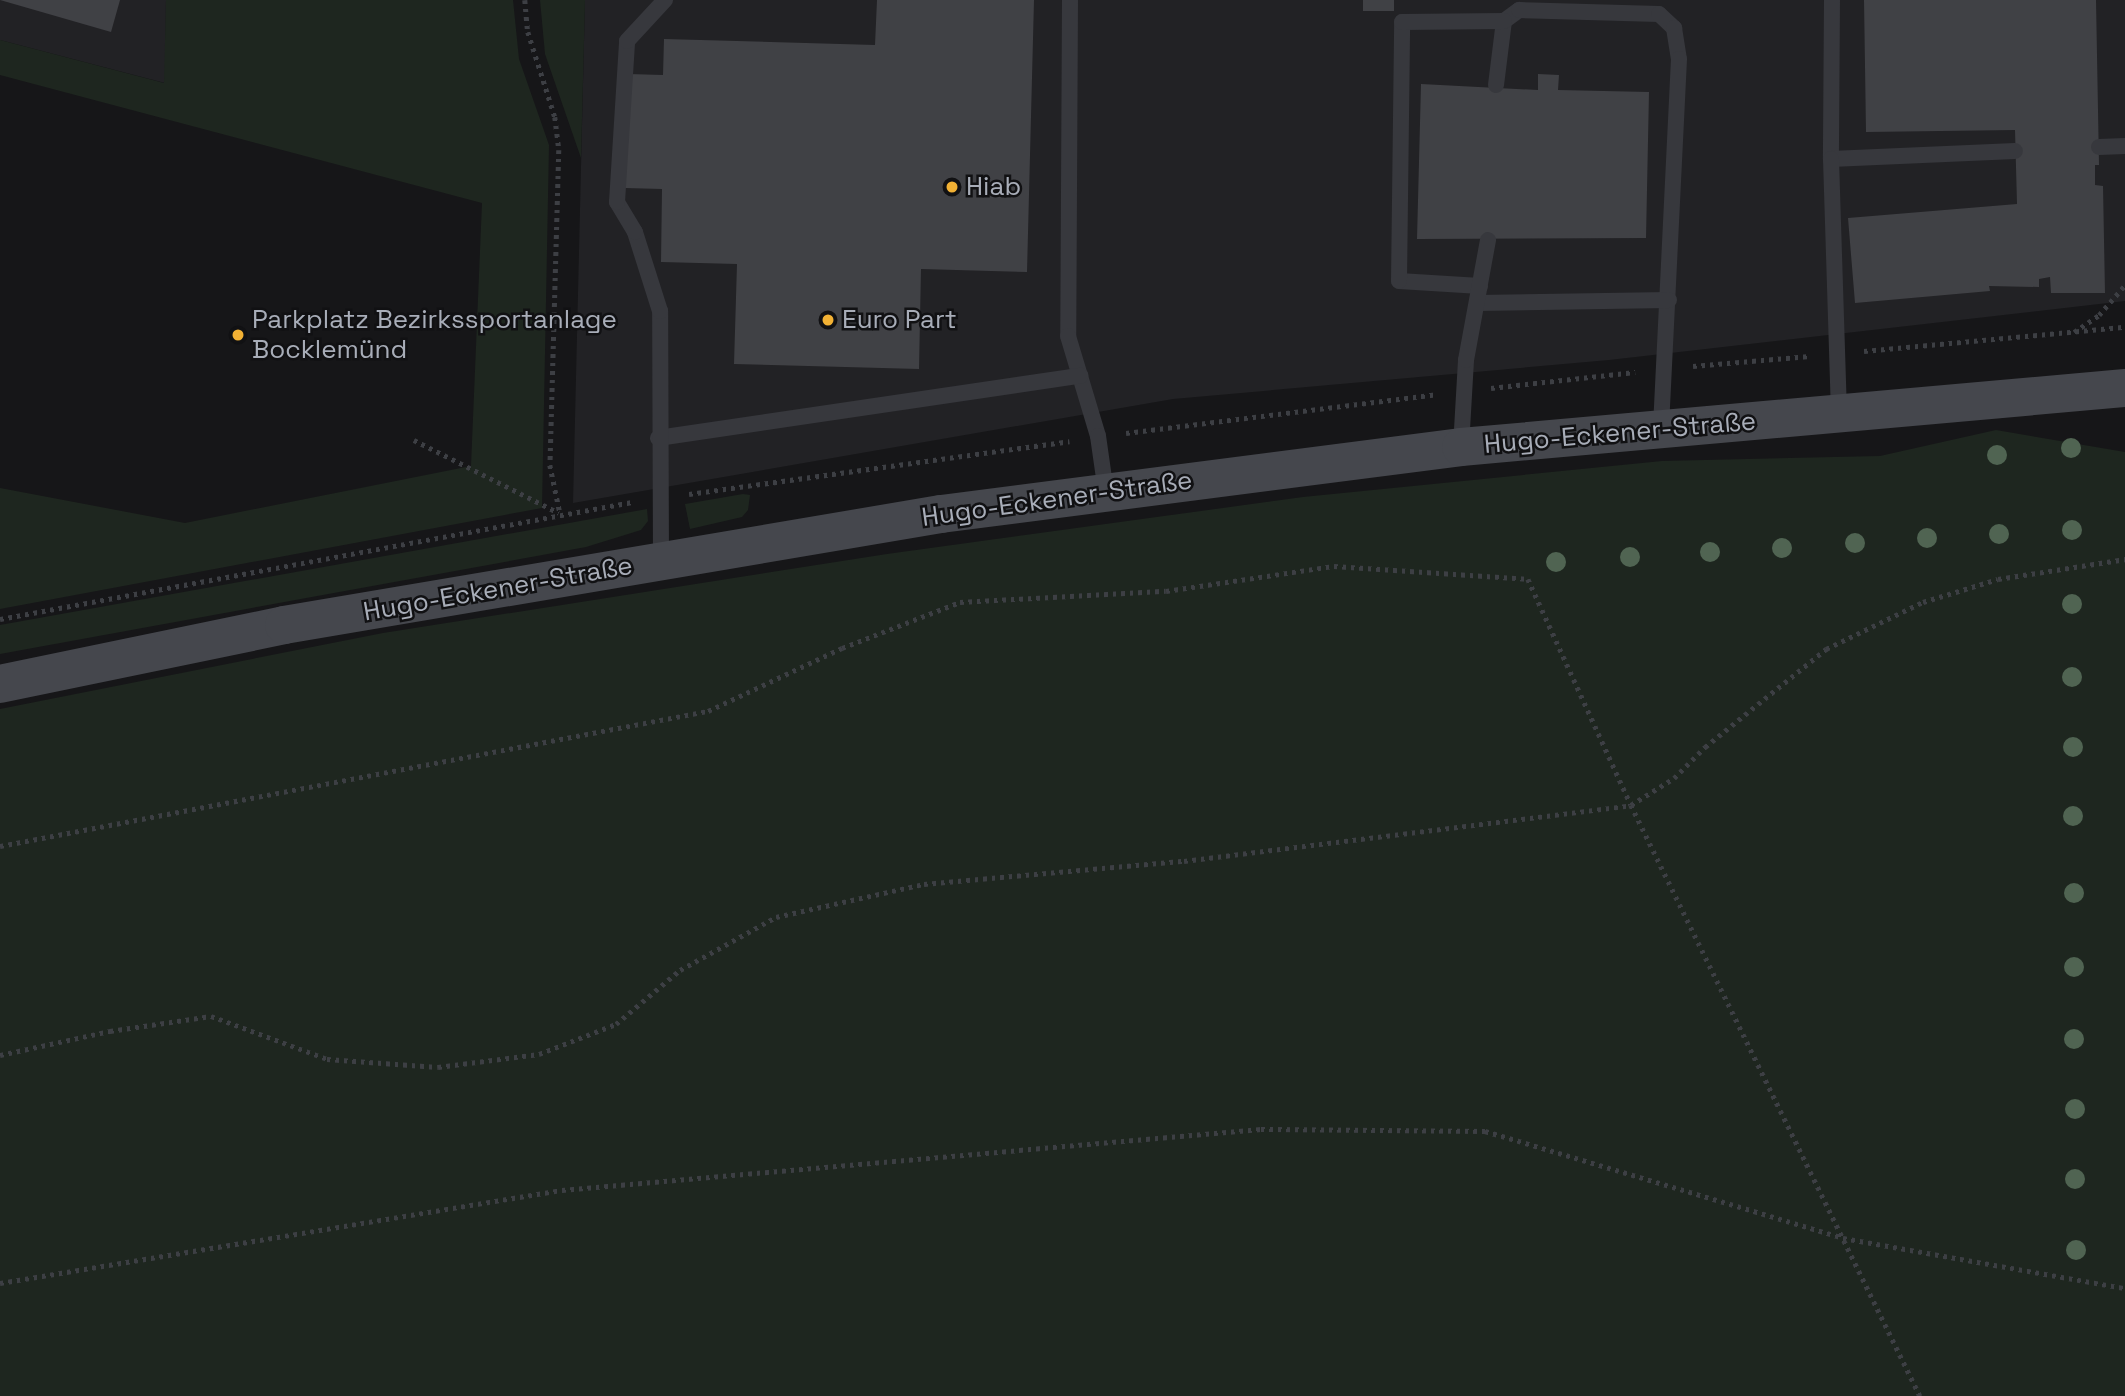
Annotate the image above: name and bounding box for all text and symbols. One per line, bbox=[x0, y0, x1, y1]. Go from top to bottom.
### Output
place label: Hiab bbox=[966, 171, 1021, 203]
marker: Hiab bbox=[944, 179, 960, 195]
place label: Parkplatz Bezirkssportanlage Bocklemünd bbox=[252, 304, 617, 366]
place label: Euro Part bbox=[842, 304, 957, 336]
marker: Euro Part bbox=[820, 312, 836, 328]
marker: Parkplatz Bezirkssportanlage Bocklemünd bbox=[230, 327, 246, 343]
street label: Hugo-Eckener-Straße bbox=[1483, 406, 1757, 460]
street label: Hugo-Eckener-Straße bbox=[920, 465, 1194, 533]
street label: Hugo-Eckener-Straße bbox=[361, 550, 635, 628]

